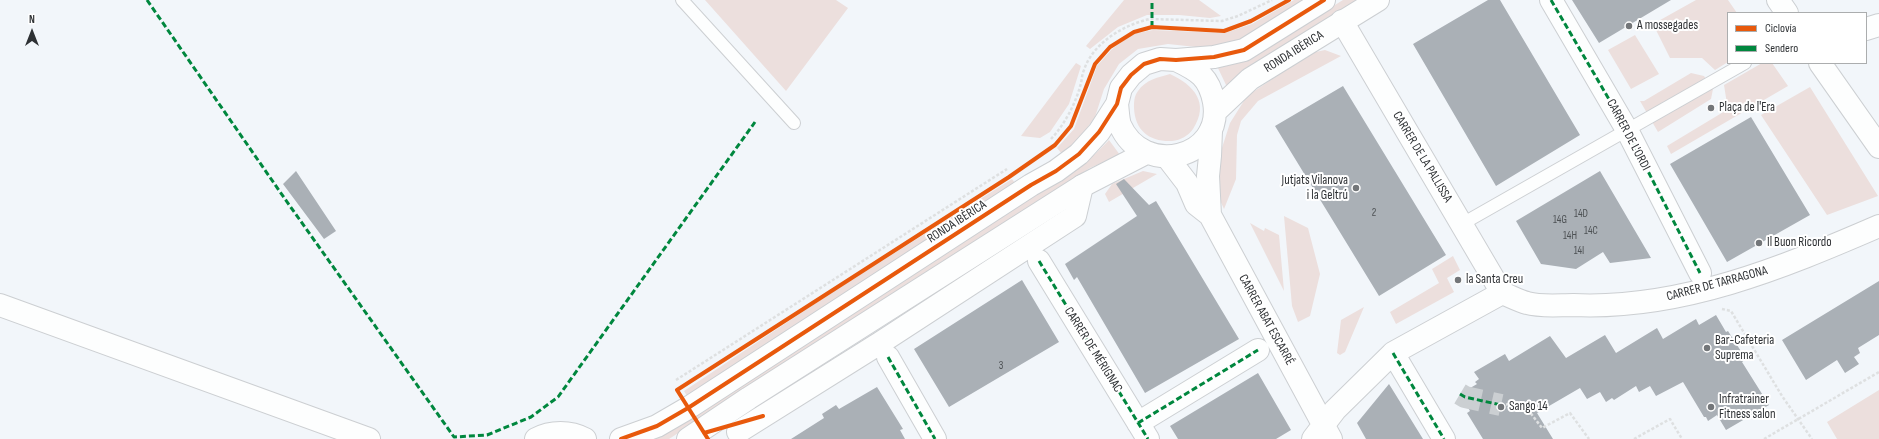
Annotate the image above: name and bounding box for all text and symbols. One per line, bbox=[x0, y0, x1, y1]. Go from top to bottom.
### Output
north arrow bbox=[12, 12, 52, 52]
legend bbox=[1727, 12, 1867, 64]
text: N bbox=[29, 13, 35, 26]
place label: A mossegades bbox=[1637, 18, 1698, 34]
marker: A mossegades bbox=[1624, 21, 1634, 31]
text: Ciclovía bbox=[1765, 21, 1796, 36]
street label: RONDA IBÈRICA bbox=[1261, 28, 1327, 76]
text: Sendero bbox=[1765, 41, 1798, 56]
street label: CARRER DE L'ORDI bbox=[1603, 97, 1653, 173]
place label: Plaça de l'Era bbox=[1719, 100, 1775, 116]
marker: Plaça de l'Era bbox=[1706, 103, 1716, 113]
street label: CARRER DE LA PALLISSA bbox=[1389, 109, 1455, 205]
place label: Jutjats Vilanova i la Geltrú bbox=[1282, 173, 1348, 204]
marker: Jutjats Vilanova i la Geltrú bbox=[1351, 183, 1361, 193]
street label: RONDA IBÈRICA bbox=[925, 197, 989, 247]
house number: 2 bbox=[1372, 206, 1376, 220]
house number: 14D bbox=[1574, 207, 1588, 221]
house number: 14G bbox=[1553, 213, 1567, 227]
house number: 14C bbox=[1584, 224, 1598, 238]
house number: 14H bbox=[1563, 229, 1577, 243]
place label: Il Buon Ricordo bbox=[1767, 235, 1832, 251]
marker: Il Buon Ricordo bbox=[1754, 238, 1764, 248]
house number: 14I bbox=[1574, 244, 1584, 258]
street label: CARRER DE TARRAGONA bbox=[1665, 263, 1769, 305]
street label: CARRER ABAT ESCARRÉ bbox=[1235, 272, 1297, 368]
place label: la Santa Creu bbox=[1466, 272, 1523, 288]
marker: la Santa Creu bbox=[1453, 275, 1463, 285]
street label: CARRER DE MÉRIGNAC bbox=[1060, 304, 1126, 396]
place label: Bar-Cafeteria Suprema bbox=[1715, 333, 1774, 364]
marker: Bar-Cafeteria Suprema bbox=[1702, 343, 1712, 353]
house number: 3 bbox=[999, 359, 1003, 373]
place label: Infratrainer Fitness salon bbox=[1719, 392, 1776, 423]
place label: Sango 14 bbox=[1509, 399, 1548, 415]
marker: Sango 14 bbox=[1496, 402, 1506, 412]
marker: Infratrainer Fitness salon bbox=[1706, 402, 1716, 412]

